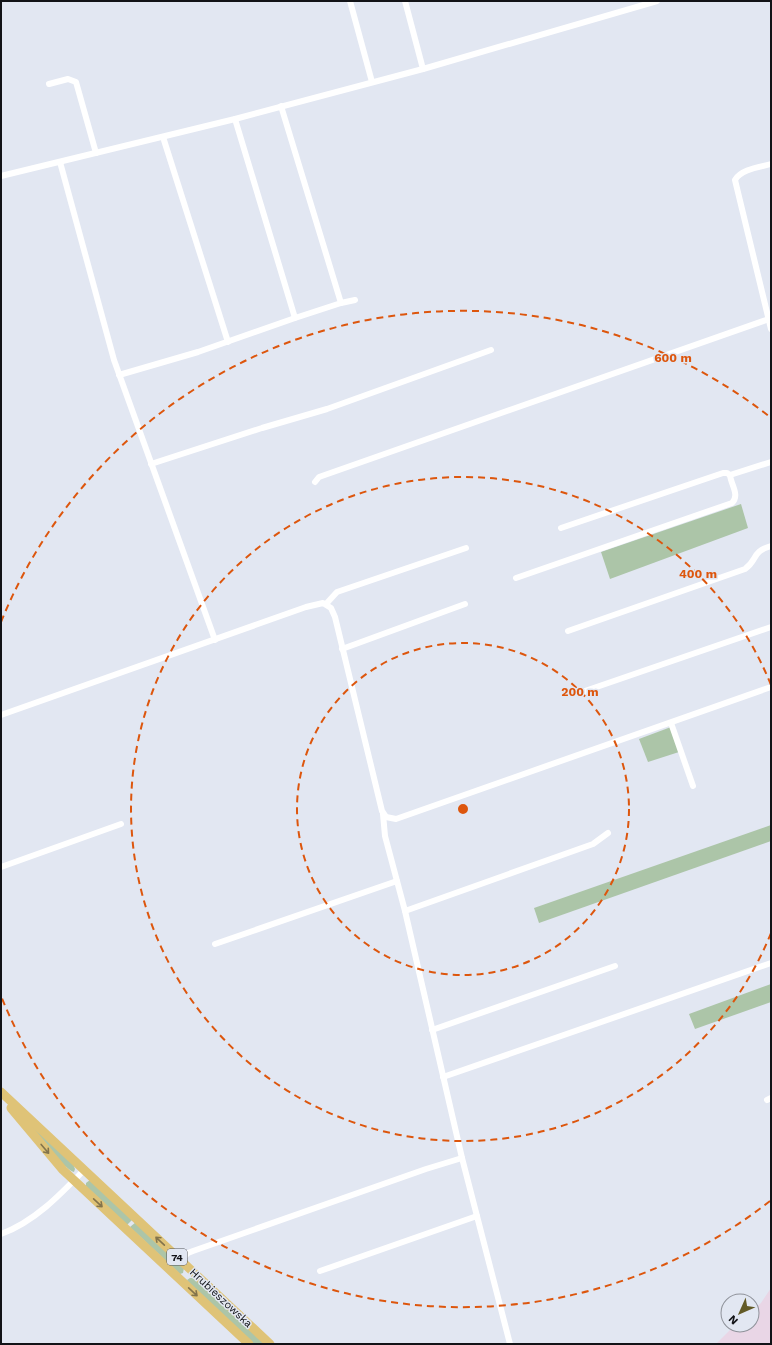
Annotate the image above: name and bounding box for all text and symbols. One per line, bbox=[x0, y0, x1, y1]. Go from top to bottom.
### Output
text: 600 m bbox=[654, 351, 692, 365]
text: 400 m bbox=[679, 567, 717, 581]
text: 200 m bbox=[561, 685, 599, 699]
centre of rings bbox=[456, 802, 470, 816]
one-way arrow bbox=[41, 1144, 50, 1154]
one-way arrow bbox=[93, 1198, 103, 1208]
one-way arrow bbox=[155, 1236, 165, 1245]
road number: 74 bbox=[167, 1249, 187, 1265]
street label: Hrubieszowska bbox=[187, 1266, 255, 1330]
one-way arrow bbox=[188, 1287, 198, 1297]
north arrow bbox=[720, 1293, 760, 1333]
text: N bbox=[726, 1312, 741, 1327]

